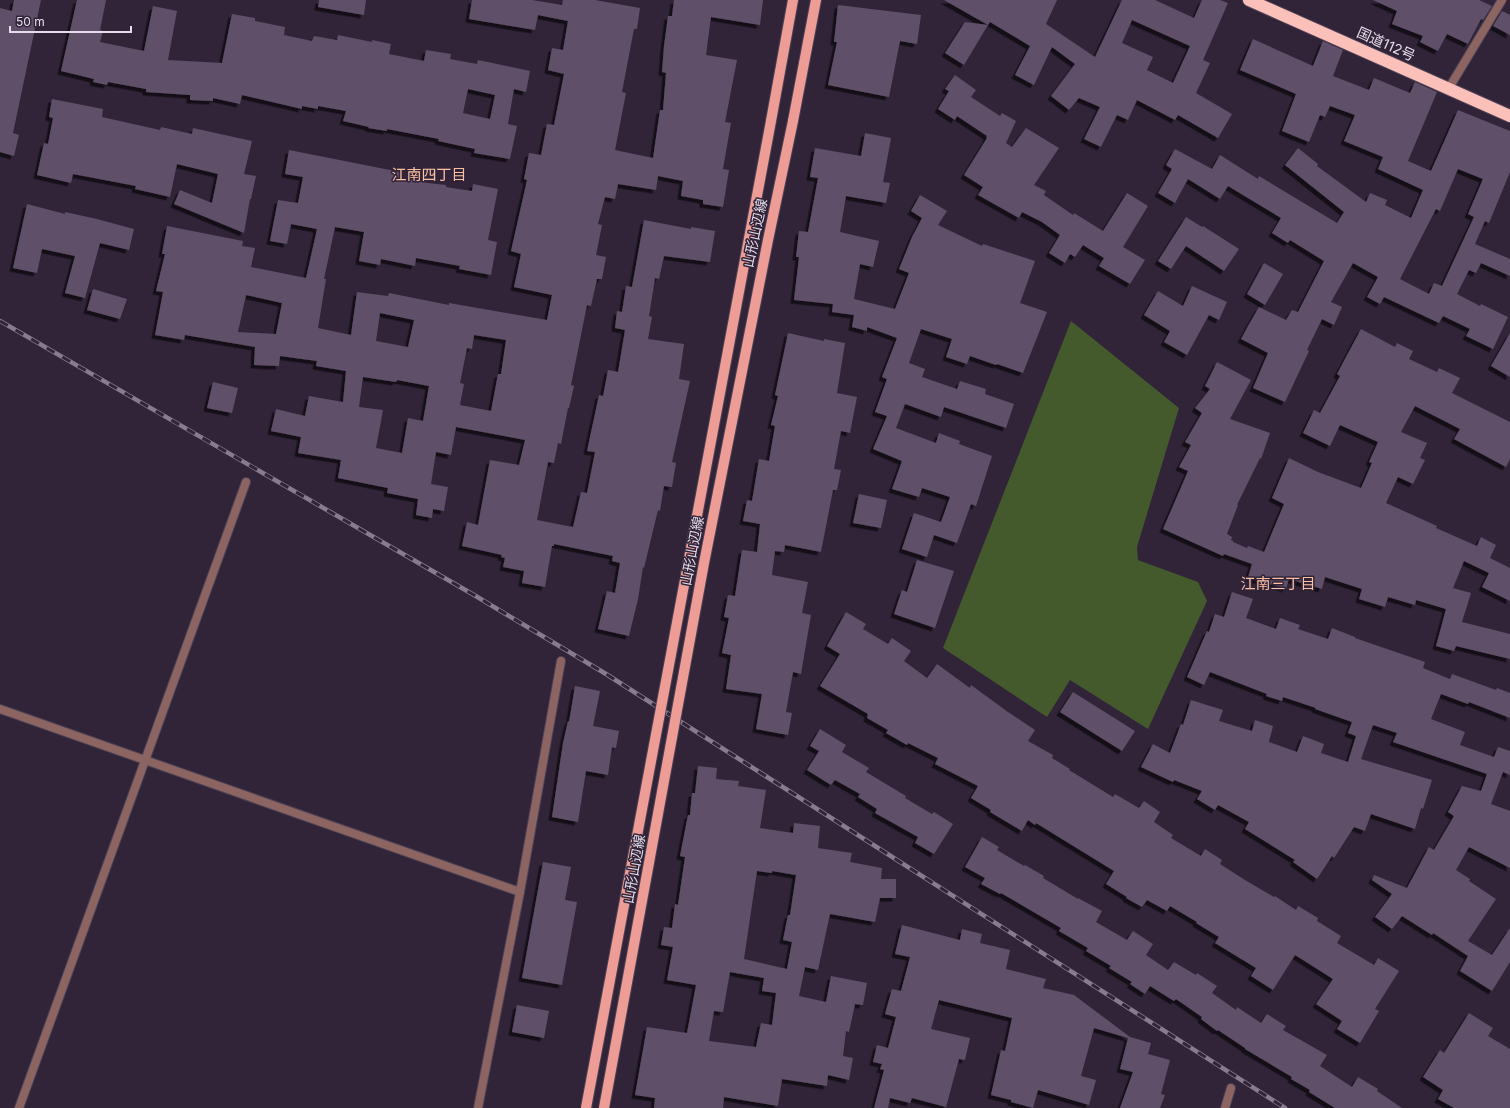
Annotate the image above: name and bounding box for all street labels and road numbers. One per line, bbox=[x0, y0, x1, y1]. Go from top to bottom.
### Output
street label: 国道112号 bbox=[1354, 23, 1418, 64]
street label: 山形山辺線 bbox=[739, 197, 770, 269]
street label: 山形山辺線 bbox=[676, 515, 707, 587]
street label: 山形山辺線 bbox=[619, 833, 648, 905]

